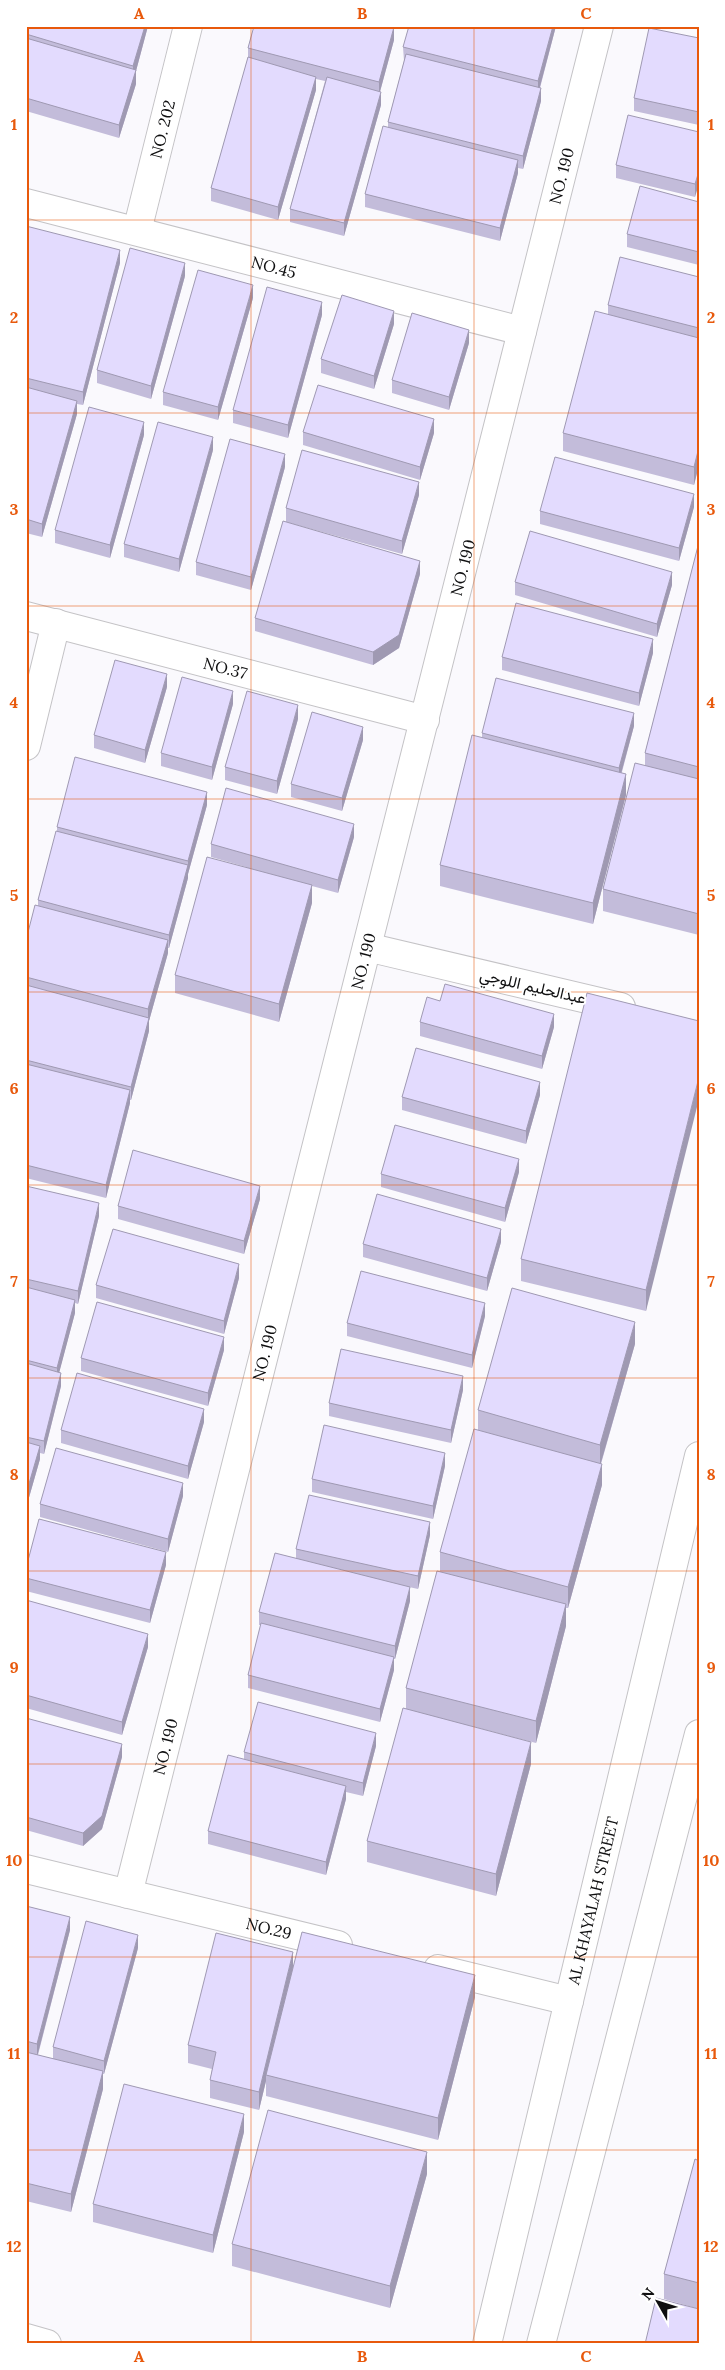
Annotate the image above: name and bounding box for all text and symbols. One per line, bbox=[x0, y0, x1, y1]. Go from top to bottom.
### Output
text: A bbox=[134, 3, 145, 23]
text: B bbox=[357, 3, 368, 23]
text: C bbox=[580, 3, 592, 23]
street label: NO. 202 bbox=[145, 98, 179, 160]
text: 1 bbox=[11, 114, 17, 134]
text: 1 bbox=[708, 114, 714, 134]
street label: NO. 190 bbox=[544, 145, 578, 206]
street label: NO.45 bbox=[249, 252, 299, 282]
text: 2 bbox=[10, 307, 18, 327]
text: 2 bbox=[707, 307, 715, 327]
text: 3 bbox=[10, 499, 19, 519]
text: 3 bbox=[707, 499, 716, 519]
street label: NO. 190 bbox=[446, 537, 479, 598]
street label: NO.37 bbox=[201, 653, 250, 683]
text: 4 bbox=[10, 692, 19, 712]
text: 4 bbox=[707, 692, 716, 712]
text: 5 bbox=[10, 885, 19, 905]
text: 5 bbox=[707, 885, 716, 905]
street label: NO. 190 bbox=[346, 931, 380, 992]
street label: عبدالحليم اللوجي bbox=[477, 964, 588, 1012]
text: 6 bbox=[9, 1078, 19, 1098]
text: 6 bbox=[706, 1078, 716, 1098]
text: 7 bbox=[10, 1271, 18, 1291]
text: 7 bbox=[707, 1271, 715, 1291]
street label: NO. 190 bbox=[248, 1322, 281, 1383]
text: 8 bbox=[9, 1464, 19, 1484]
text: 8 bbox=[706, 1464, 716, 1484]
text: 9 bbox=[9, 1657, 19, 1677]
text: 9 bbox=[706, 1657, 716, 1677]
street label: NO. 190 bbox=[148, 1716, 182, 1777]
street label: AL KHAYALAH STREET bbox=[563, 1815, 623, 1987]
text: 10 bbox=[6, 1850, 22, 1870]
text: 10 bbox=[703, 1850, 719, 1870]
street label: NO.29 bbox=[244, 1913, 294, 1943]
text: 11 bbox=[8, 2043, 21, 2063]
text: 11 bbox=[705, 2043, 718, 2063]
text: 12 bbox=[6, 2236, 22, 2256]
text: 12 bbox=[703, 2236, 719, 2256]
north arrow bbox=[632, 2278, 682, 2328]
text: N bbox=[637, 2284, 658, 2304]
text: A bbox=[134, 2346, 145, 2366]
text: B bbox=[357, 2346, 368, 2366]
text: C bbox=[580, 2346, 592, 2366]

